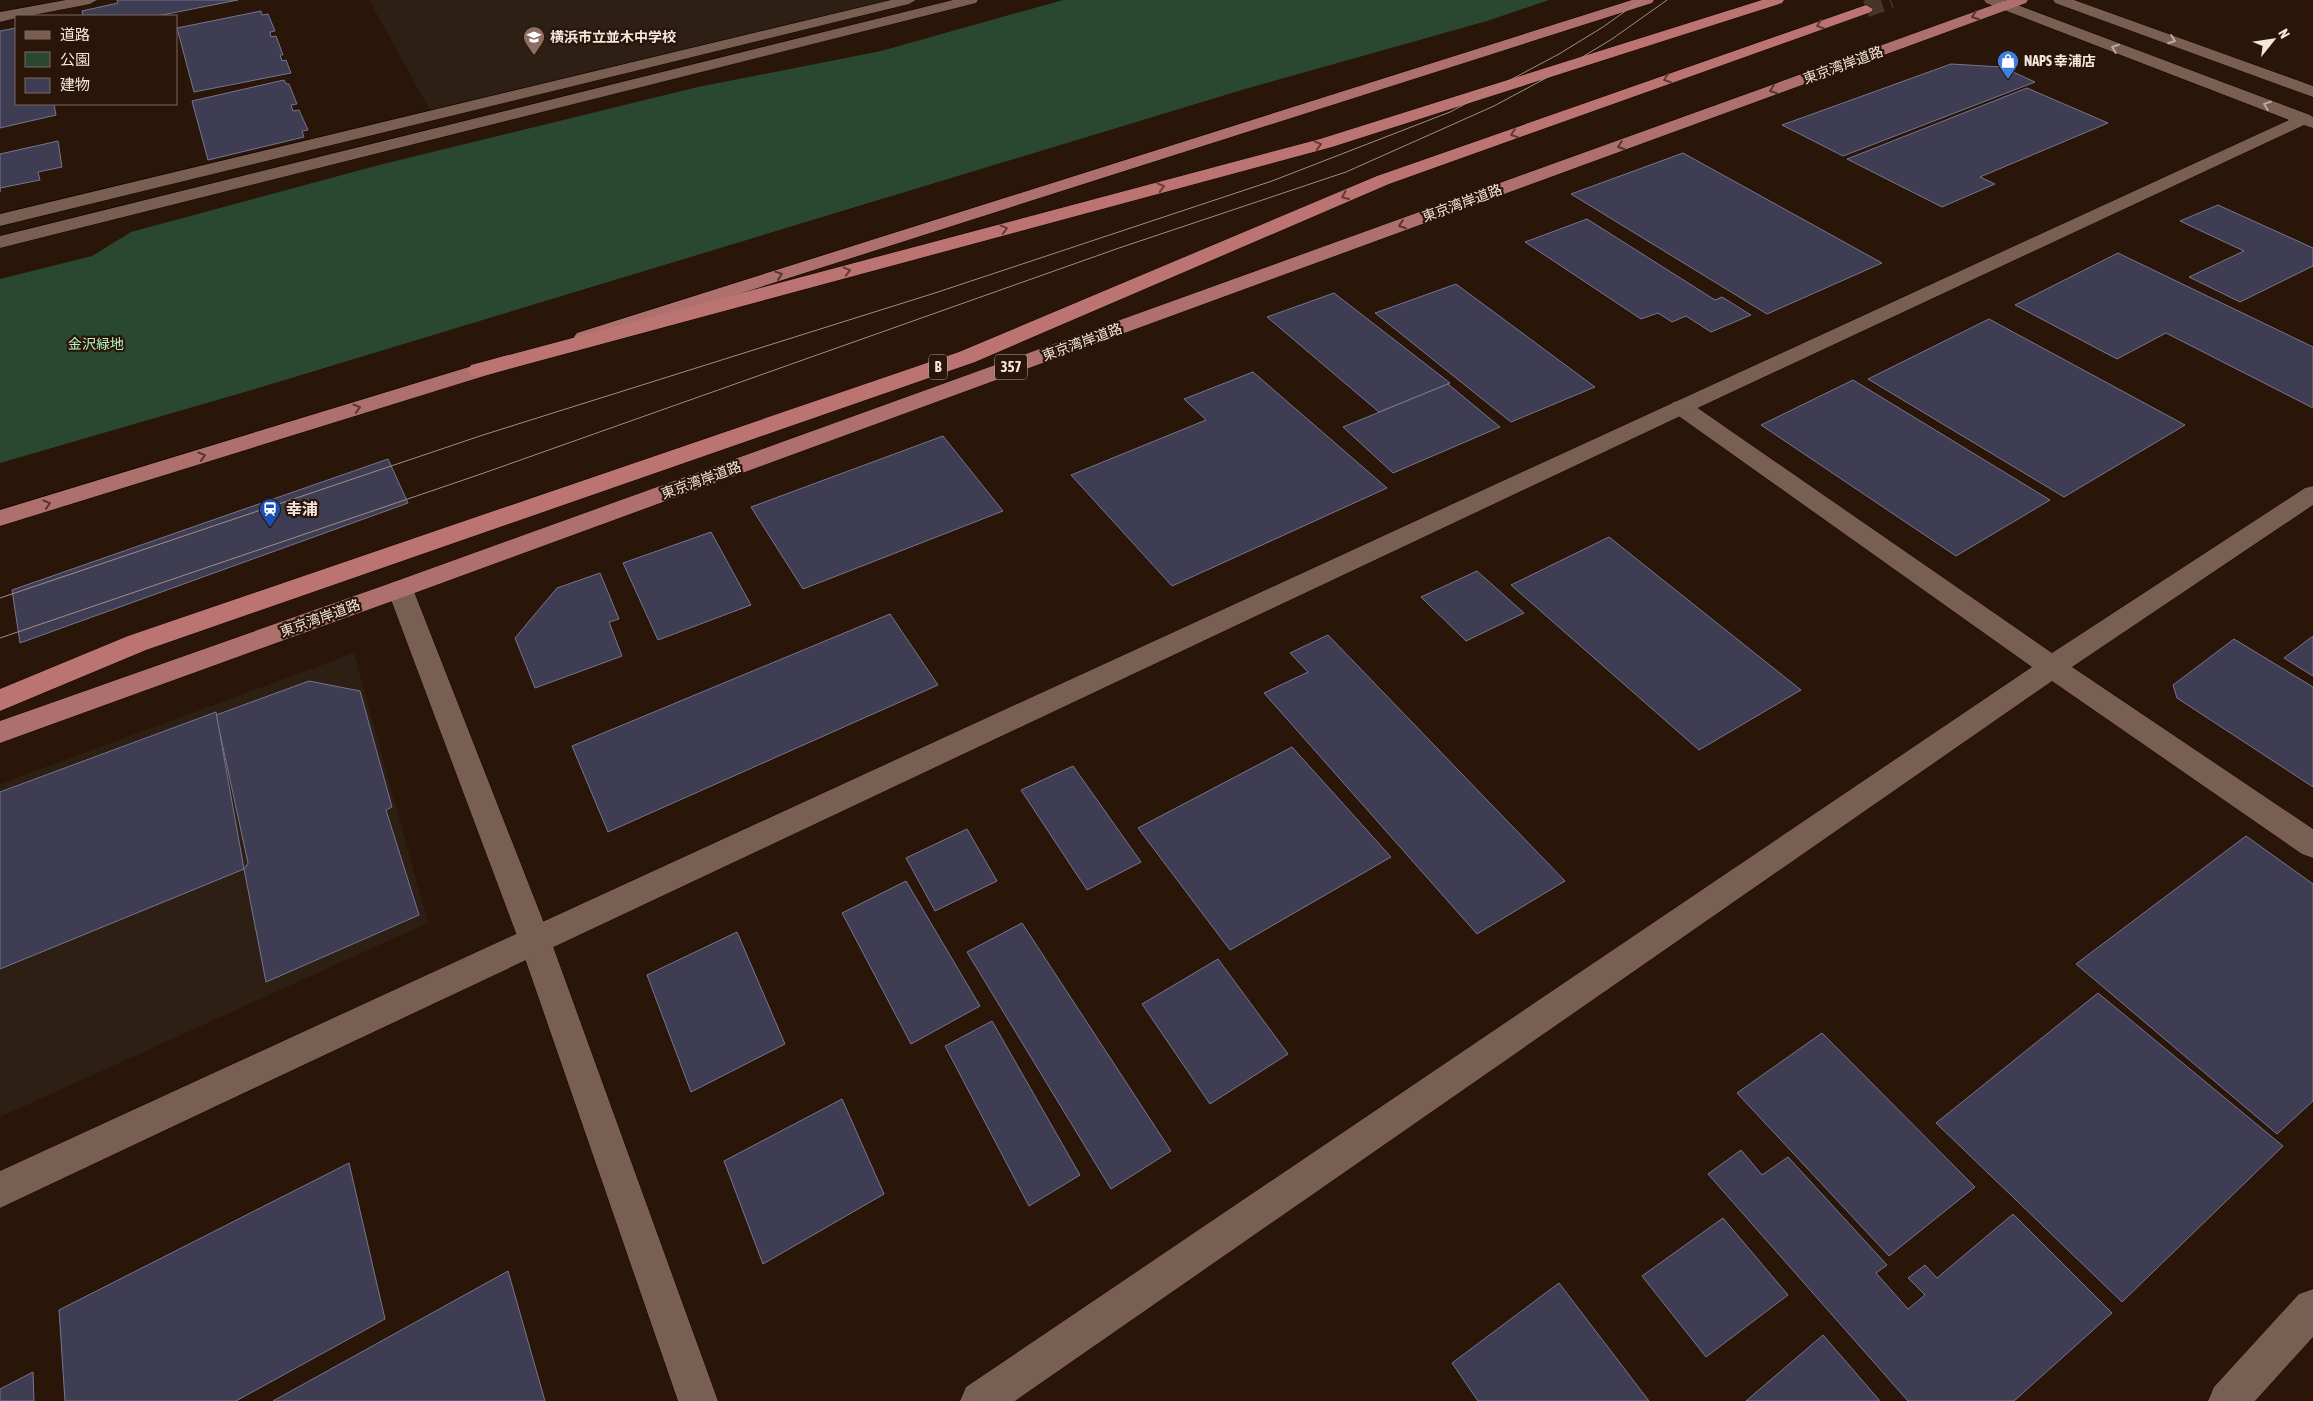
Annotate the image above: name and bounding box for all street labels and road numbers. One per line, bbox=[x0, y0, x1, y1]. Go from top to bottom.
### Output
street label: 東京湾岸道路 bbox=[1801, 43, 1885, 87]
street label: 東京湾岸道路 bbox=[1420, 181, 1504, 225]
street label: 東京湾岸道路 bbox=[1040, 320, 1124, 364]
road number: B bbox=[929, 354, 947, 380]
road number: 357 bbox=[995, 354, 1027, 380]
street label: 東京湾岸道路 bbox=[659, 458, 743, 502]
street label: 東京湾岸道路 bbox=[278, 596, 362, 640]

